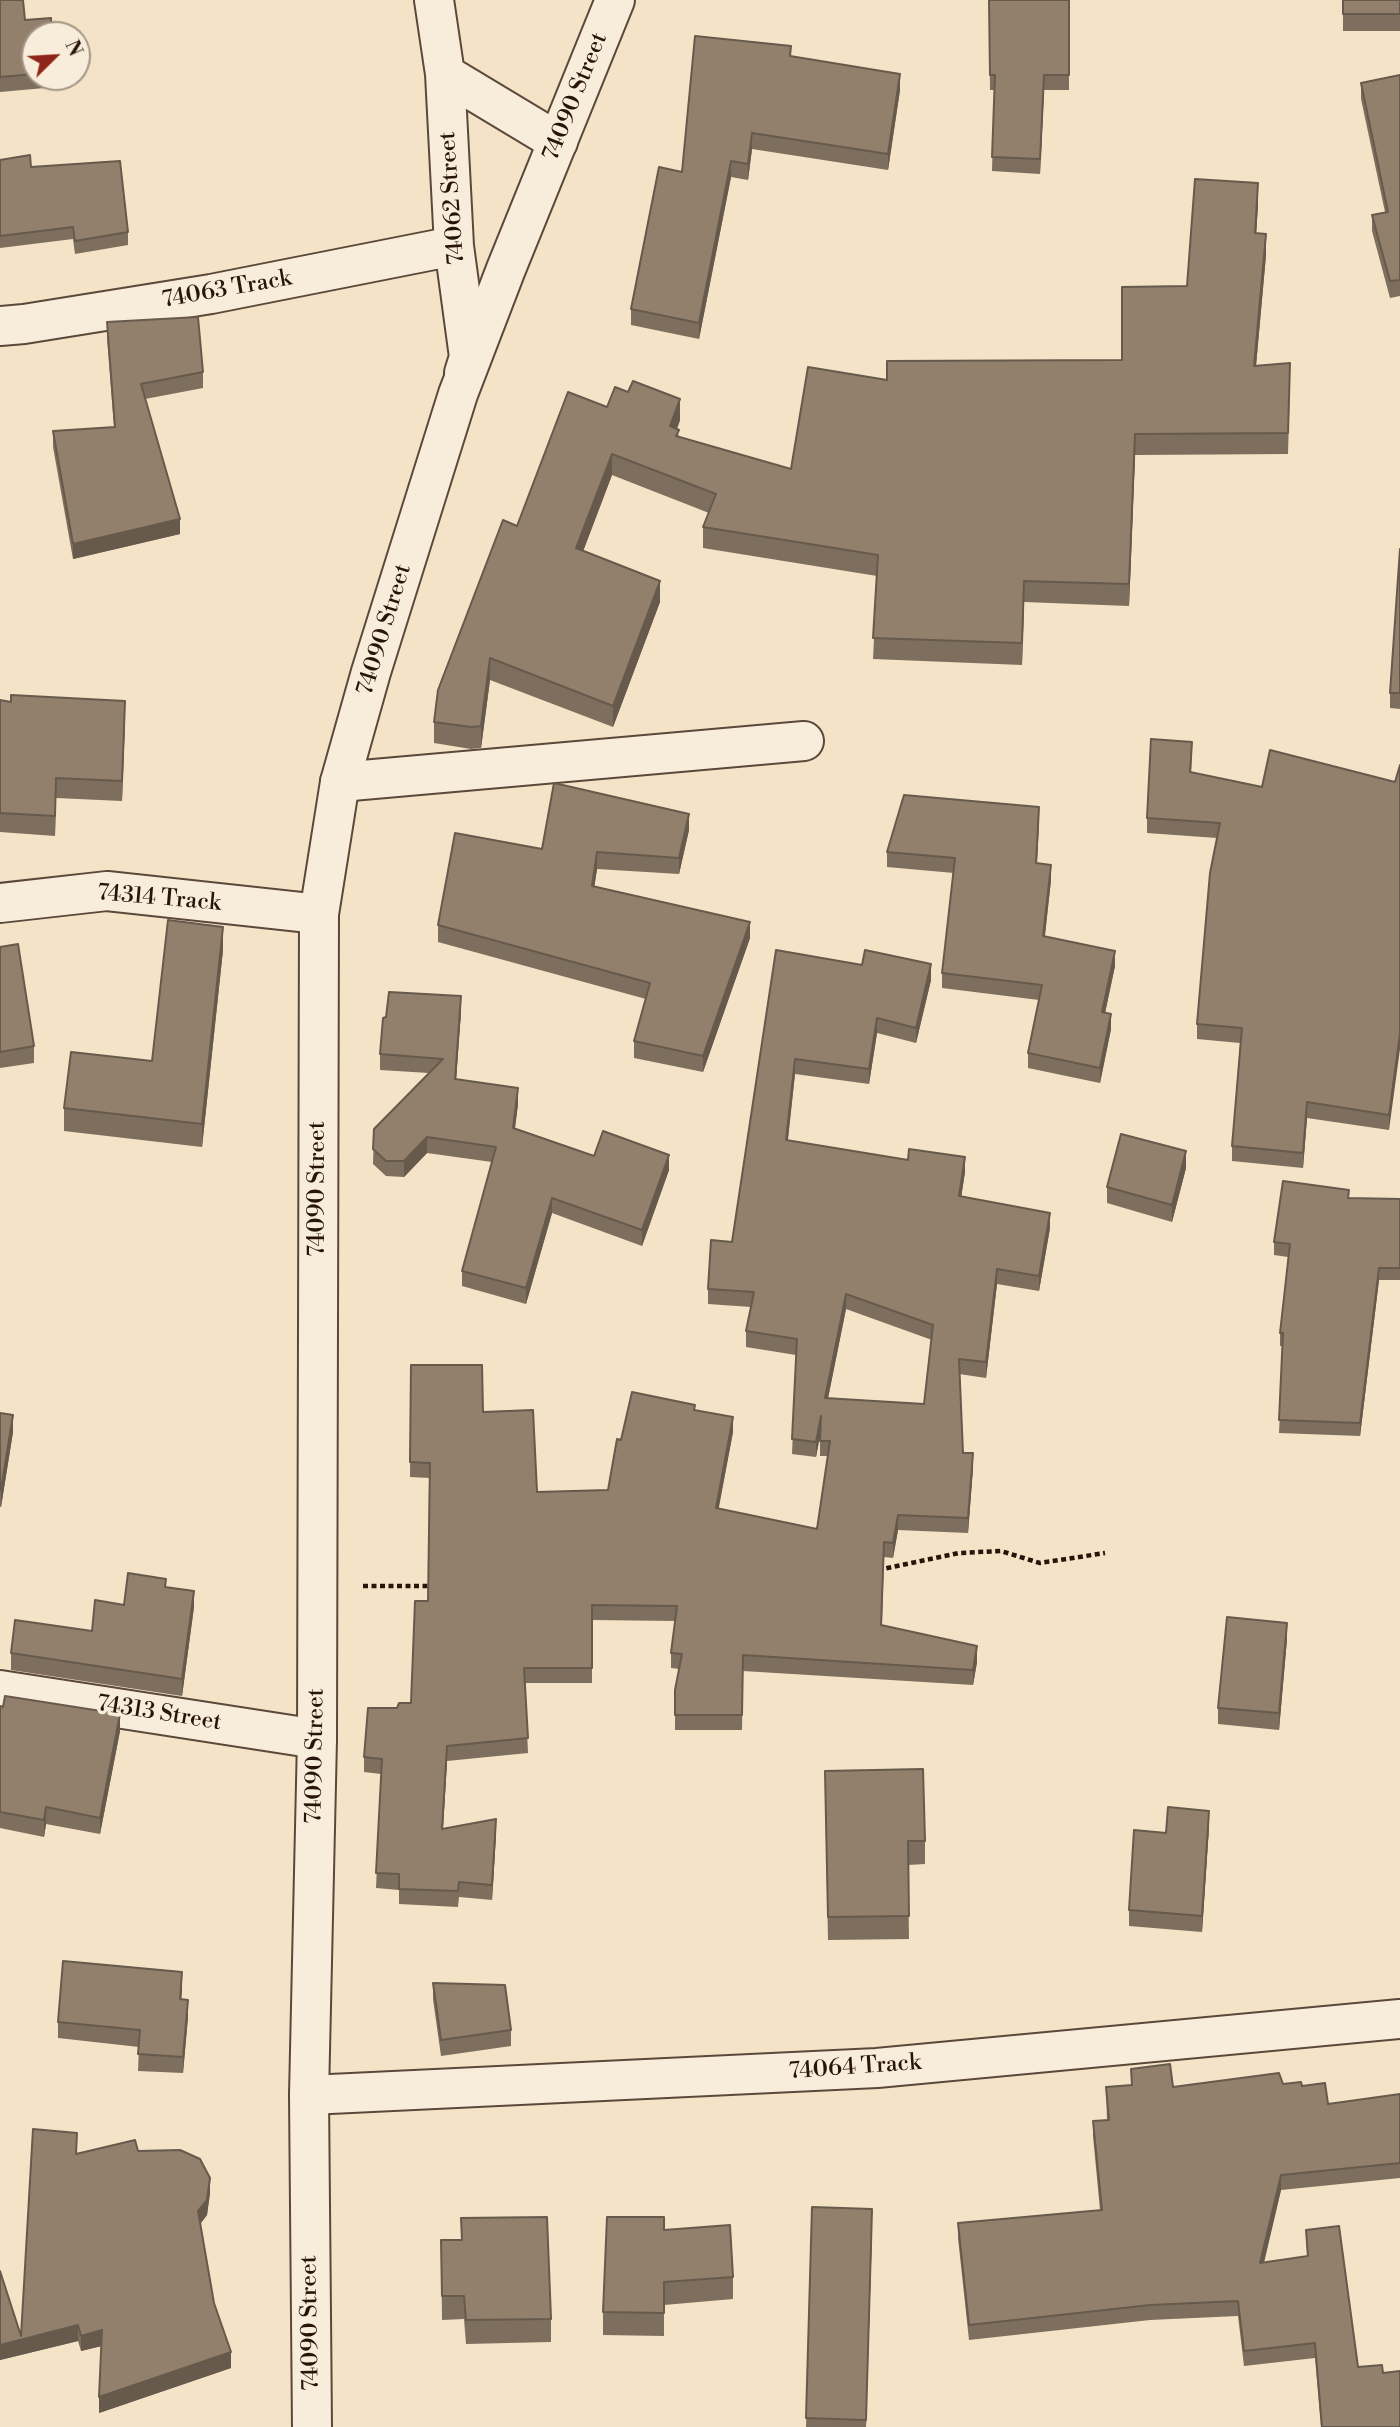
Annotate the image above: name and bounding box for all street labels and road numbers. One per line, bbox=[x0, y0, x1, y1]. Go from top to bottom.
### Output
street label: 74090 Street bbox=[538, 29, 614, 165]
street label: 74062 Street bbox=[435, 130, 471, 266]
street label: 74063 Track bbox=[160, 265, 294, 315]
street label: 74090 Street bbox=[352, 561, 418, 699]
street label: 74314 Track bbox=[96, 880, 222, 918]
street label: 74090 Street bbox=[304, 1121, 332, 1257]
street label: 74090 Street bbox=[301, 1688, 331, 1824]
street label: 74313 Street bbox=[95, 1691, 223, 1737]
street label: 74064 Track bbox=[788, 2050, 922, 2086]
street label: 74090 Street bbox=[296, 2255, 326, 2391]

